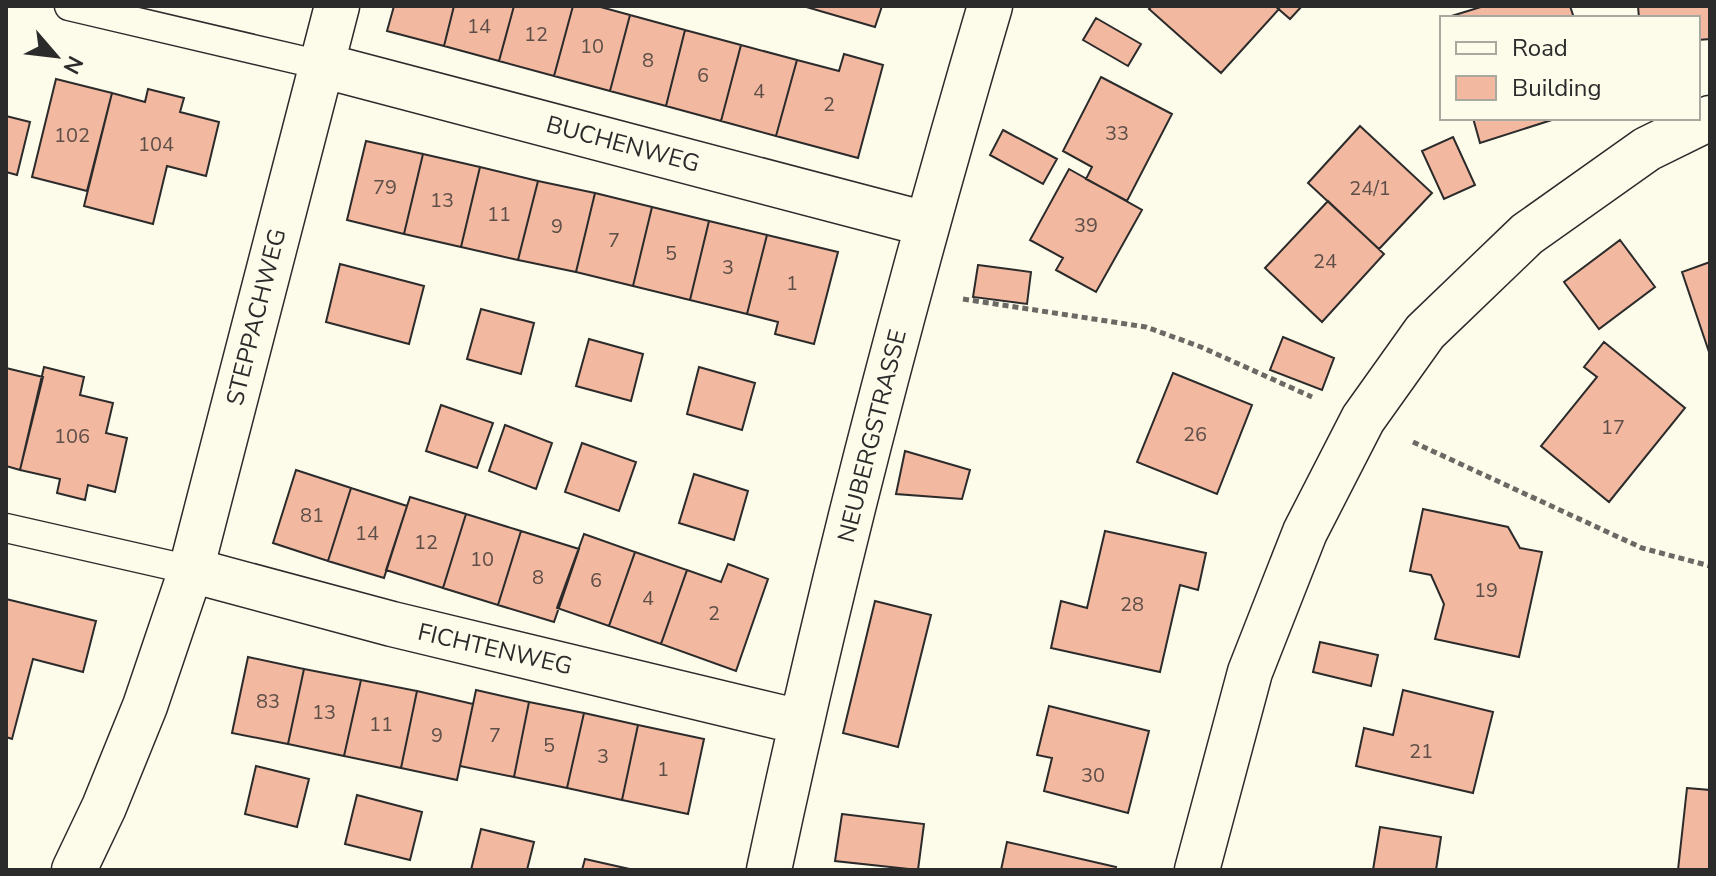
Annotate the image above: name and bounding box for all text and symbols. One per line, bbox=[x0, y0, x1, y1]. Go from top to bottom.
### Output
house number: 14 bbox=[467, 13, 491, 40]
north arrow bbox=[16, 16, 96, 96]
legend bbox=[1440, 16, 1700, 120]
house number: 12 bbox=[524, 21, 548, 48]
text: Road bbox=[1512, 32, 1568, 64]
house number: 10 bbox=[580, 33, 604, 60]
house number: 8 bbox=[642, 47, 654, 74]
text: N bbox=[56, 51, 90, 79]
house number: 6 bbox=[697, 62, 709, 89]
text: Building bbox=[1512, 72, 1602, 104]
house number: 4 bbox=[753, 78, 765, 105]
house number: 2 bbox=[823, 91, 835, 118]
street label: BUCHENWEG bbox=[543, 108, 703, 180]
house number: 33 bbox=[1105, 120, 1129, 147]
house number: 102 bbox=[54, 122, 90, 149]
house number: 104 bbox=[138, 131, 174, 158]
house number: 79 bbox=[373, 174, 397, 201]
house number: 24/1 bbox=[1349, 175, 1391, 202]
house number: 13 bbox=[430, 187, 454, 214]
house number: 11 bbox=[487, 201, 511, 228]
house number: 39 bbox=[1074, 212, 1098, 239]
house number: 9 bbox=[551, 213, 563, 240]
street label: STEPPACHWEG bbox=[219, 225, 293, 409]
house number: 7 bbox=[608, 227, 620, 254]
house number: 5 bbox=[665, 240, 677, 267]
house number: 24 bbox=[1313, 248, 1337, 275]
house number: 3 bbox=[722, 254, 734, 281]
house number: 1 bbox=[786, 270, 798, 297]
street label: NEUBERGSTRASSE bbox=[830, 326, 914, 546]
house number: 17 bbox=[1601, 414, 1625, 441]
house number: 26 bbox=[1183, 421, 1207, 448]
house number: 106 bbox=[54, 423, 90, 450]
house number: 81 bbox=[300, 502, 324, 529]
house number: 14 bbox=[355, 520, 379, 547]
house number: 12 bbox=[414, 529, 438, 556]
house number: 10 bbox=[470, 546, 494, 573]
house number: 8 bbox=[532, 564, 544, 591]
house number: 6 bbox=[590, 567, 602, 594]
house number: 19 bbox=[1474, 577, 1498, 604]
house number: 4 bbox=[642, 585, 654, 612]
house number: 28 bbox=[1120, 591, 1144, 618]
house number: 2 bbox=[708, 600, 720, 627]
street label: FICHTENWEG bbox=[415, 616, 575, 682]
house number: 83 bbox=[256, 688, 280, 715]
house number: 13 bbox=[312, 699, 336, 726]
house number: 11 bbox=[369, 711, 393, 738]
house number: 9 bbox=[431, 722, 443, 749]
house number: 7 bbox=[489, 722, 501, 749]
house number: 5 bbox=[543, 732, 555, 759]
house number: 21 bbox=[1409, 738, 1433, 765]
house number: 3 bbox=[597, 743, 609, 770]
house number: 1 bbox=[657, 756, 669, 783]
house number: 30 bbox=[1081, 762, 1105, 789]

